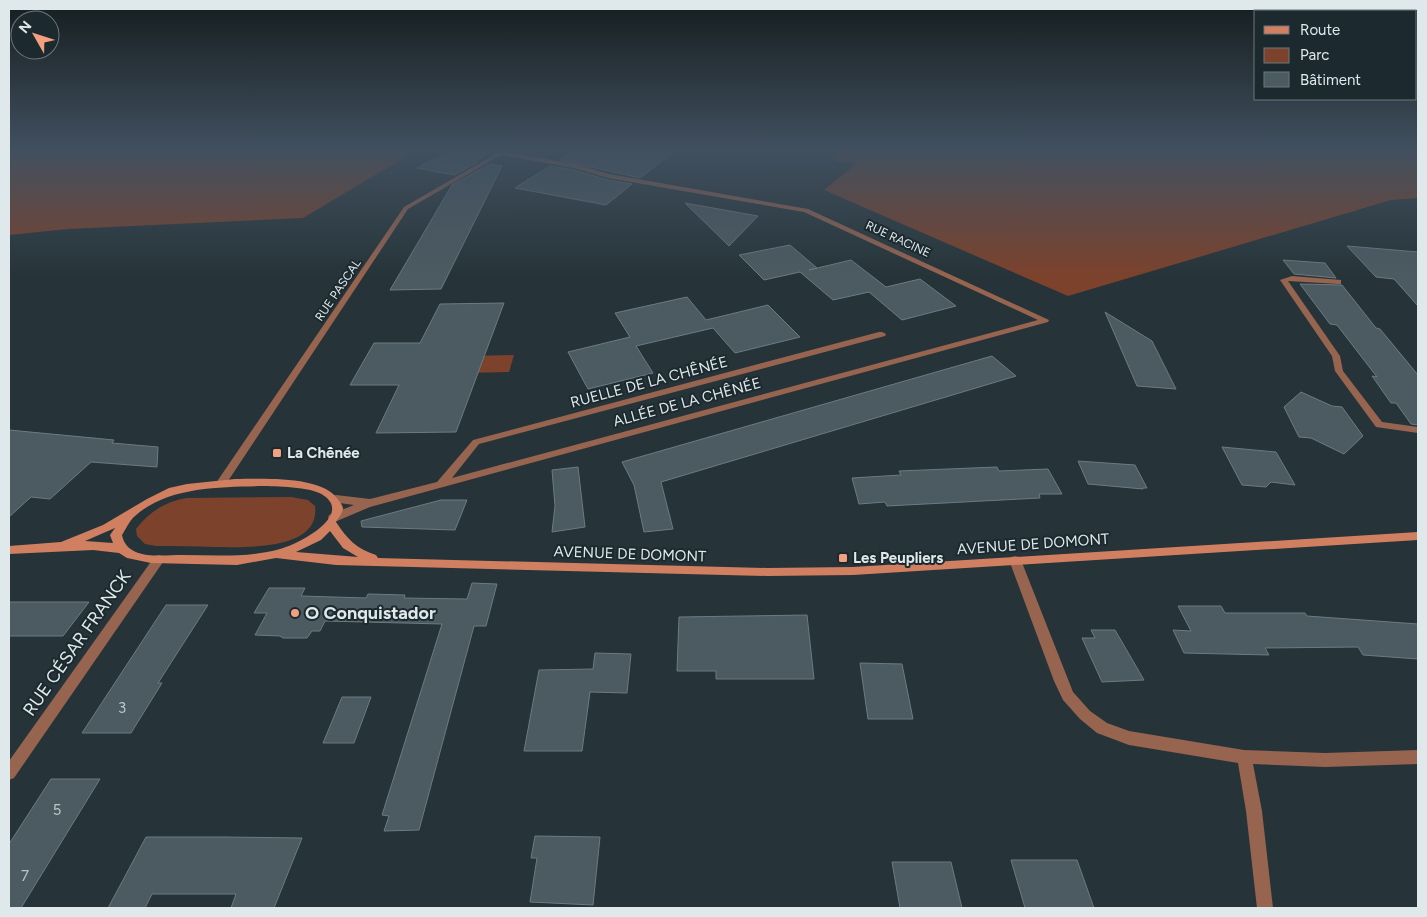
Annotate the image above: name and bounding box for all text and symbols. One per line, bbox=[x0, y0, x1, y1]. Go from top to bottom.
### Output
north arrow bbox=[10, 10, 60, 60]
legend bbox=[1254, 10, 1417, 100]
text: N bbox=[15, 18, 35, 37]
text: Route bbox=[1300, 21, 1340, 39]
text: Parc bbox=[1300, 46, 1329, 64]
text: Bâtiment bbox=[1300, 71, 1361, 89]
street label: RUE RACINE bbox=[863, 218, 933, 260]
street label: RUE PASCAL bbox=[312, 256, 364, 324]
street label: RUELLE DE LA CHÊNÉE bbox=[568, 352, 730, 412]
street label: ALLÉE DE LA CHÊNÉE bbox=[611, 374, 763, 430]
place label: La Chênée bbox=[287, 444, 360, 462]
marker: La Chênée bbox=[271, 447, 283, 459]
street label: AVENUE DE DOMONT bbox=[956, 530, 1110, 558]
street label: AVENUE DE DOMONT bbox=[553, 542, 707, 566]
place label: Les Peupliers bbox=[853, 549, 943, 567]
marker: Les Peupliers bbox=[837, 552, 849, 564]
street label: RUE CÉSAR FRANCK bbox=[18, 566, 136, 720]
place label: O Conquistador bbox=[305, 602, 436, 624]
marker: O Conquistador bbox=[289, 607, 301, 619]
house number: 3 bbox=[118, 699, 126, 717]
house number: 5 bbox=[53, 801, 61, 819]
house number: 7 bbox=[21, 867, 29, 885]

